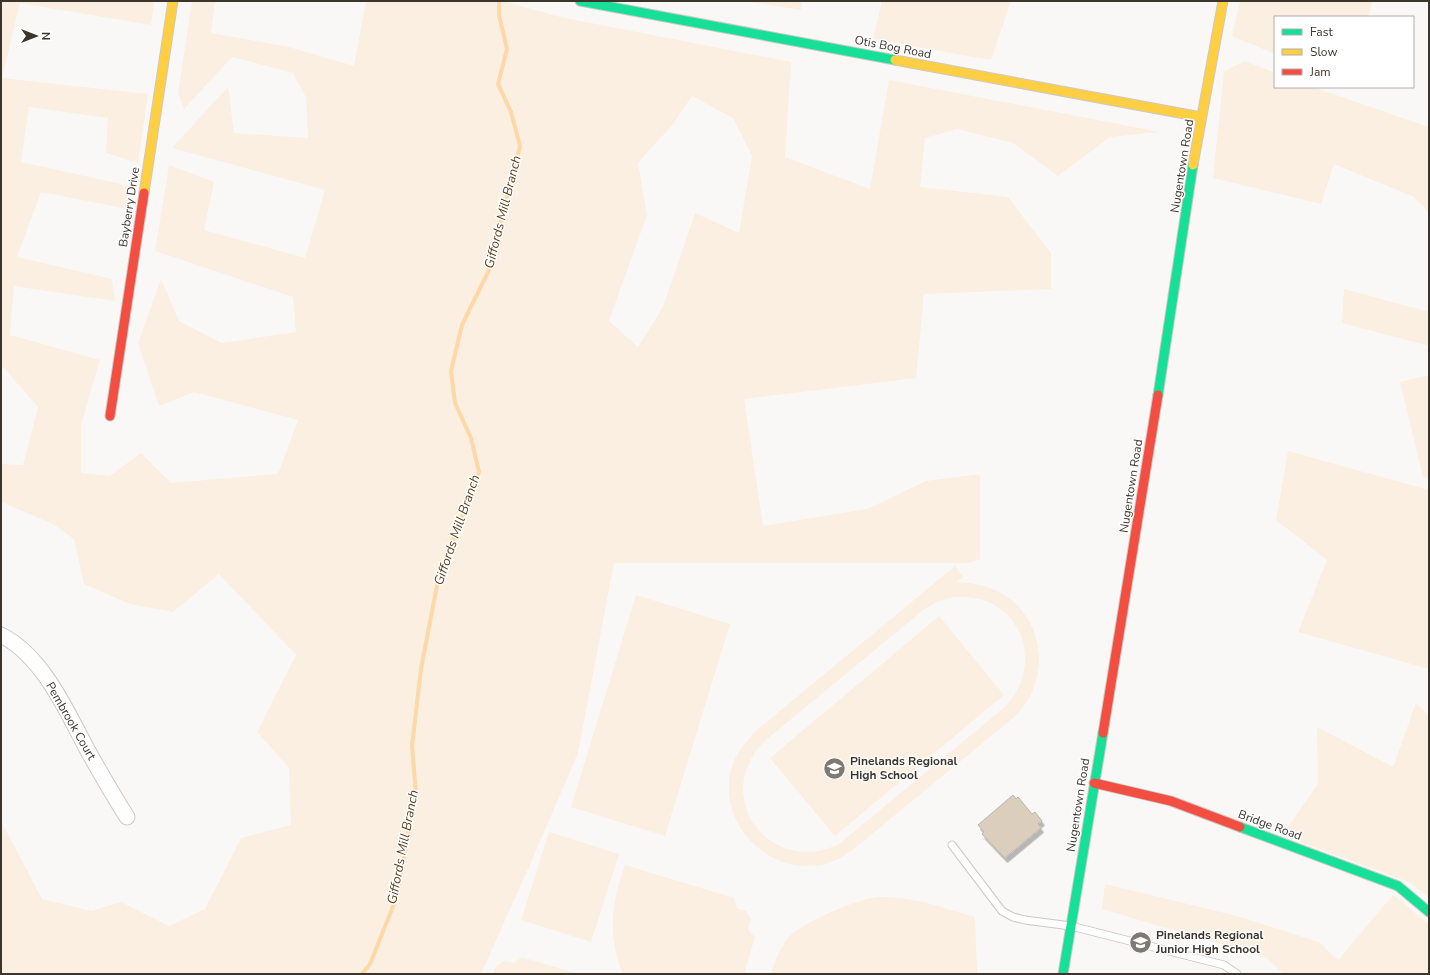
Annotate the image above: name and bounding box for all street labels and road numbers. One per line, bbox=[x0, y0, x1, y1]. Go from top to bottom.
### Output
street label: Otis Bog Road bbox=[853, 32, 933, 62]
street label: Nugentown Road bbox=[1167, 118, 1197, 214]
street label: Bayberry Drive bbox=[115, 166, 143, 248]
street label: Nugentown Road bbox=[1116, 438, 1146, 534]
street label: Pembrook Court bbox=[42, 679, 100, 764]
street label: Nugentown Road bbox=[1063, 757, 1093, 853]
street label: Bridge Road bbox=[1236, 806, 1304, 844]

